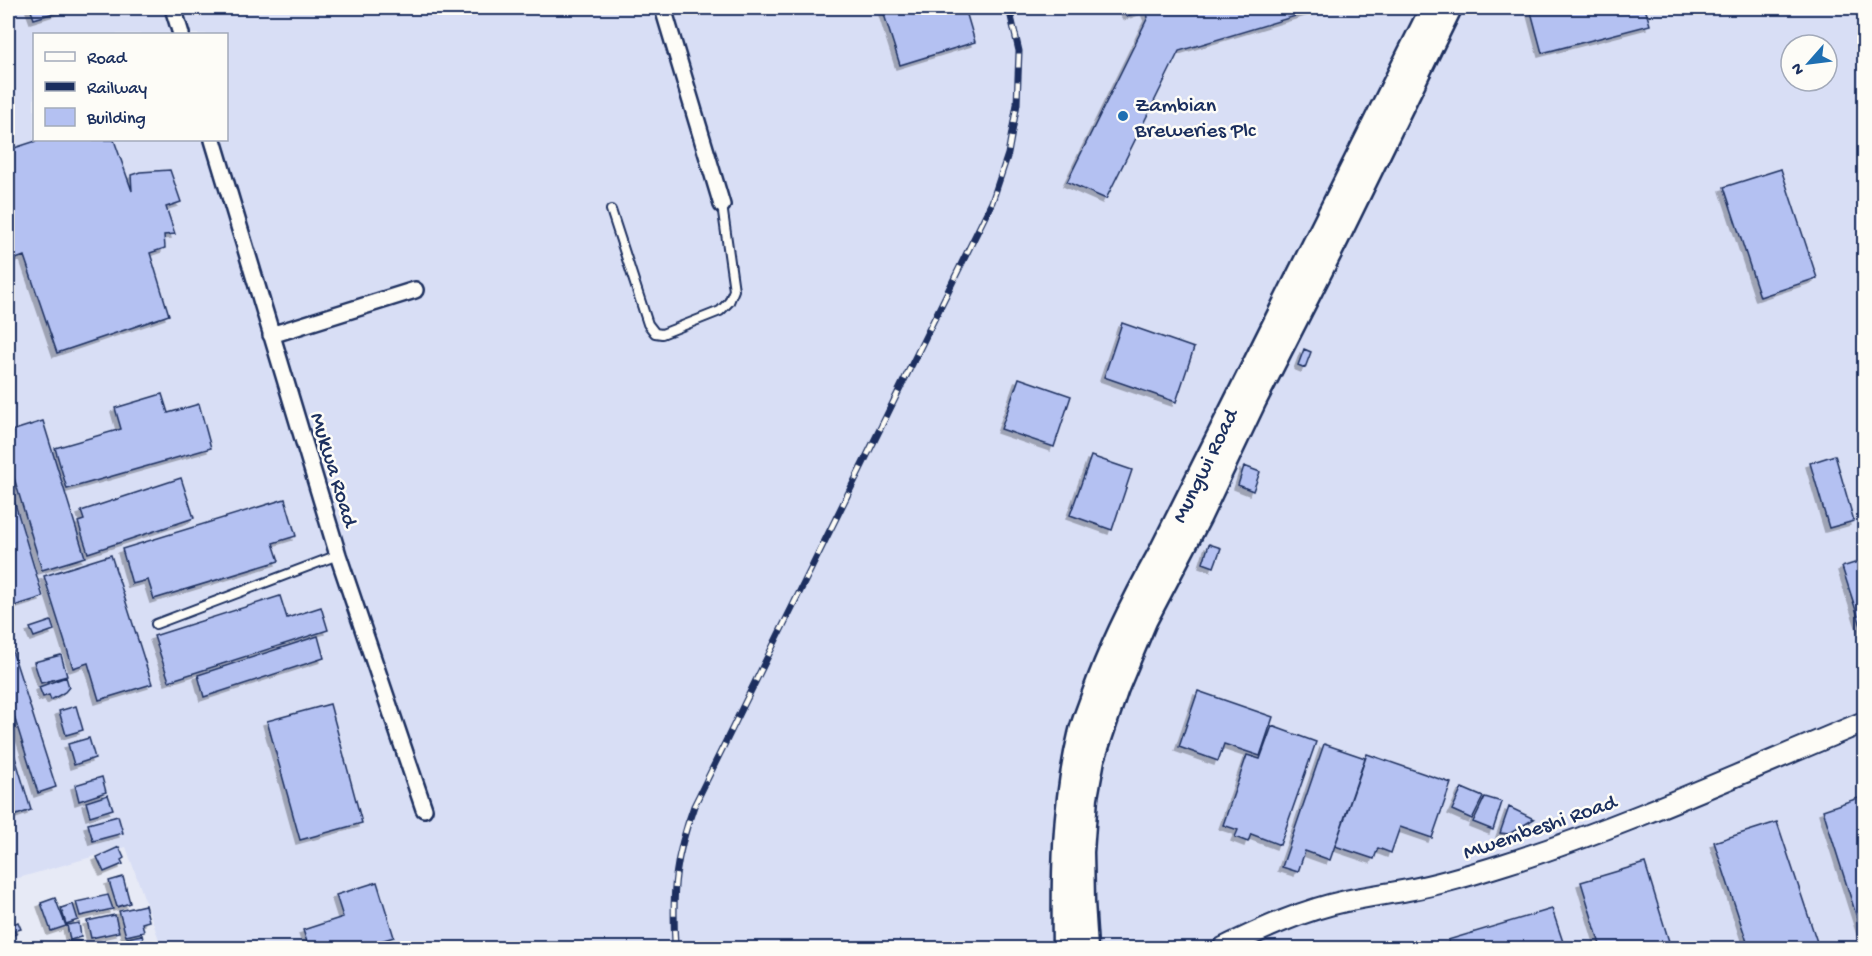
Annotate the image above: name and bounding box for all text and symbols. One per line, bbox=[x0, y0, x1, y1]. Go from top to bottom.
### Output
legend bbox=[33, 33, 228, 141]
north arrow bbox=[1779, 33, 1839, 93]
text: Road bbox=[87, 49, 128, 70]
text: N bbox=[1788, 59, 1810, 77]
text: Railway bbox=[87, 79, 147, 100]
place label: Zambian Breweries Plc bbox=[1134, 94, 1257, 145]
text: Building bbox=[86, 109, 146, 130]
marker: Zambian Breweries Plc bbox=[1116, 109, 1130, 123]
street label: Mungwi Road bbox=[1168, 404, 1246, 528]
street label: Mukwa Road bbox=[303, 410, 362, 532]
street label: Mwembeshi Road bbox=[1460, 790, 1622, 867]

